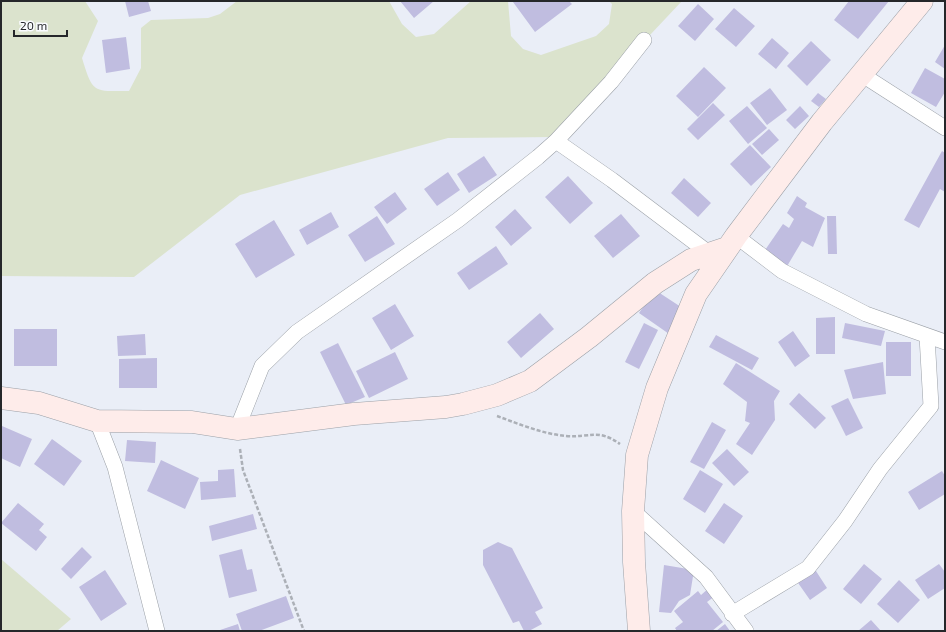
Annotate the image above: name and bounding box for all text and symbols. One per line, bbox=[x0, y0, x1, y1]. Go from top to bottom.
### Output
scale bar bbox=[14, 12, 67, 38]
text: 20 m bbox=[20, 18, 47, 32]

